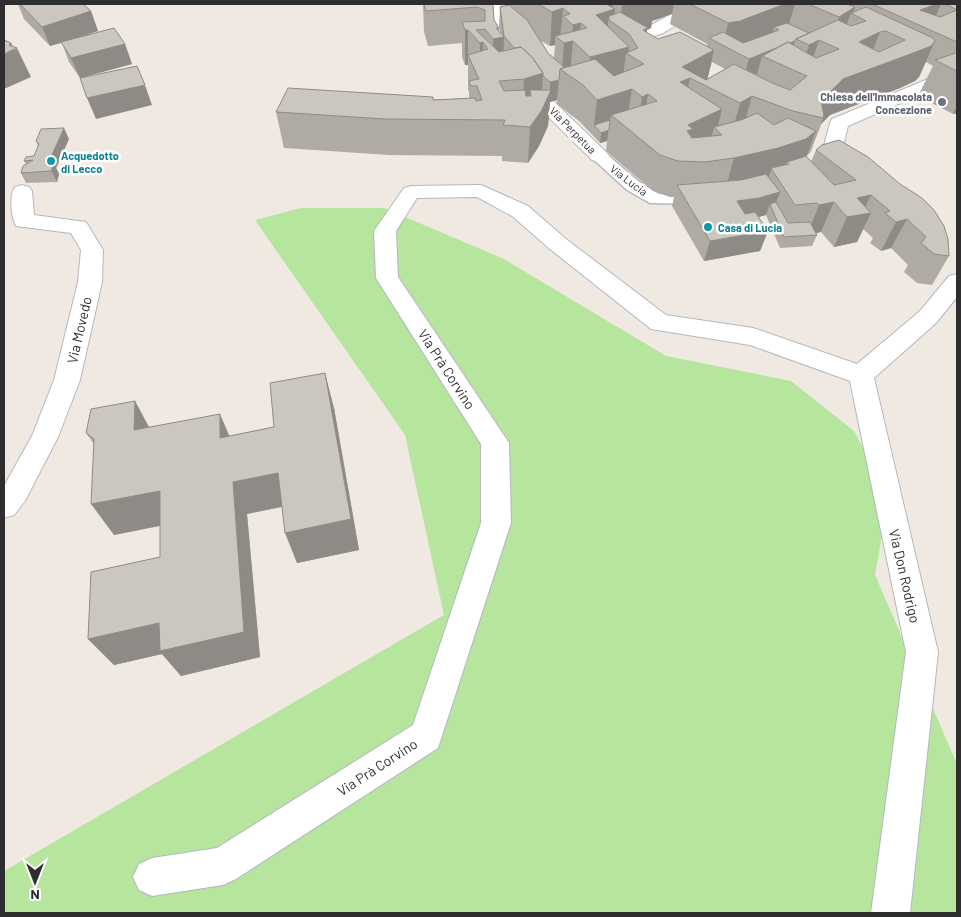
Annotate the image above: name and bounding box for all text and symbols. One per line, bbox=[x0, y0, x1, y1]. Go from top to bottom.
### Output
place label: Chiesa dell'Immacolata Concezione bbox=[820, 90, 932, 116]
marker: Chiesa dell'Immacolata Concezione bbox=[936, 96, 948, 108]
street label: Via Perpetua bbox=[547, 104, 599, 156]
place label: Acquedotto di Lecco bbox=[61, 149, 119, 175]
marker: Acquedotto di Lecco bbox=[45, 155, 57, 167]
street label: Via Lucia bbox=[608, 162, 650, 198]
marker: Casa di Lucia bbox=[702, 221, 714, 233]
place label: Casa di Lucia bbox=[718, 221, 782, 234]
street label: Via Movedo bbox=[63, 295, 95, 365]
street label: Via Prà Corvino bbox=[415, 326, 479, 412]
street label: Via Don Rodrigo bbox=[886, 527, 924, 625]
street label: Via Prà Corvino bbox=[334, 735, 420, 799]
north arrow bbox=[10, 857, 60, 907]
text: N bbox=[30, 887, 40, 904]

